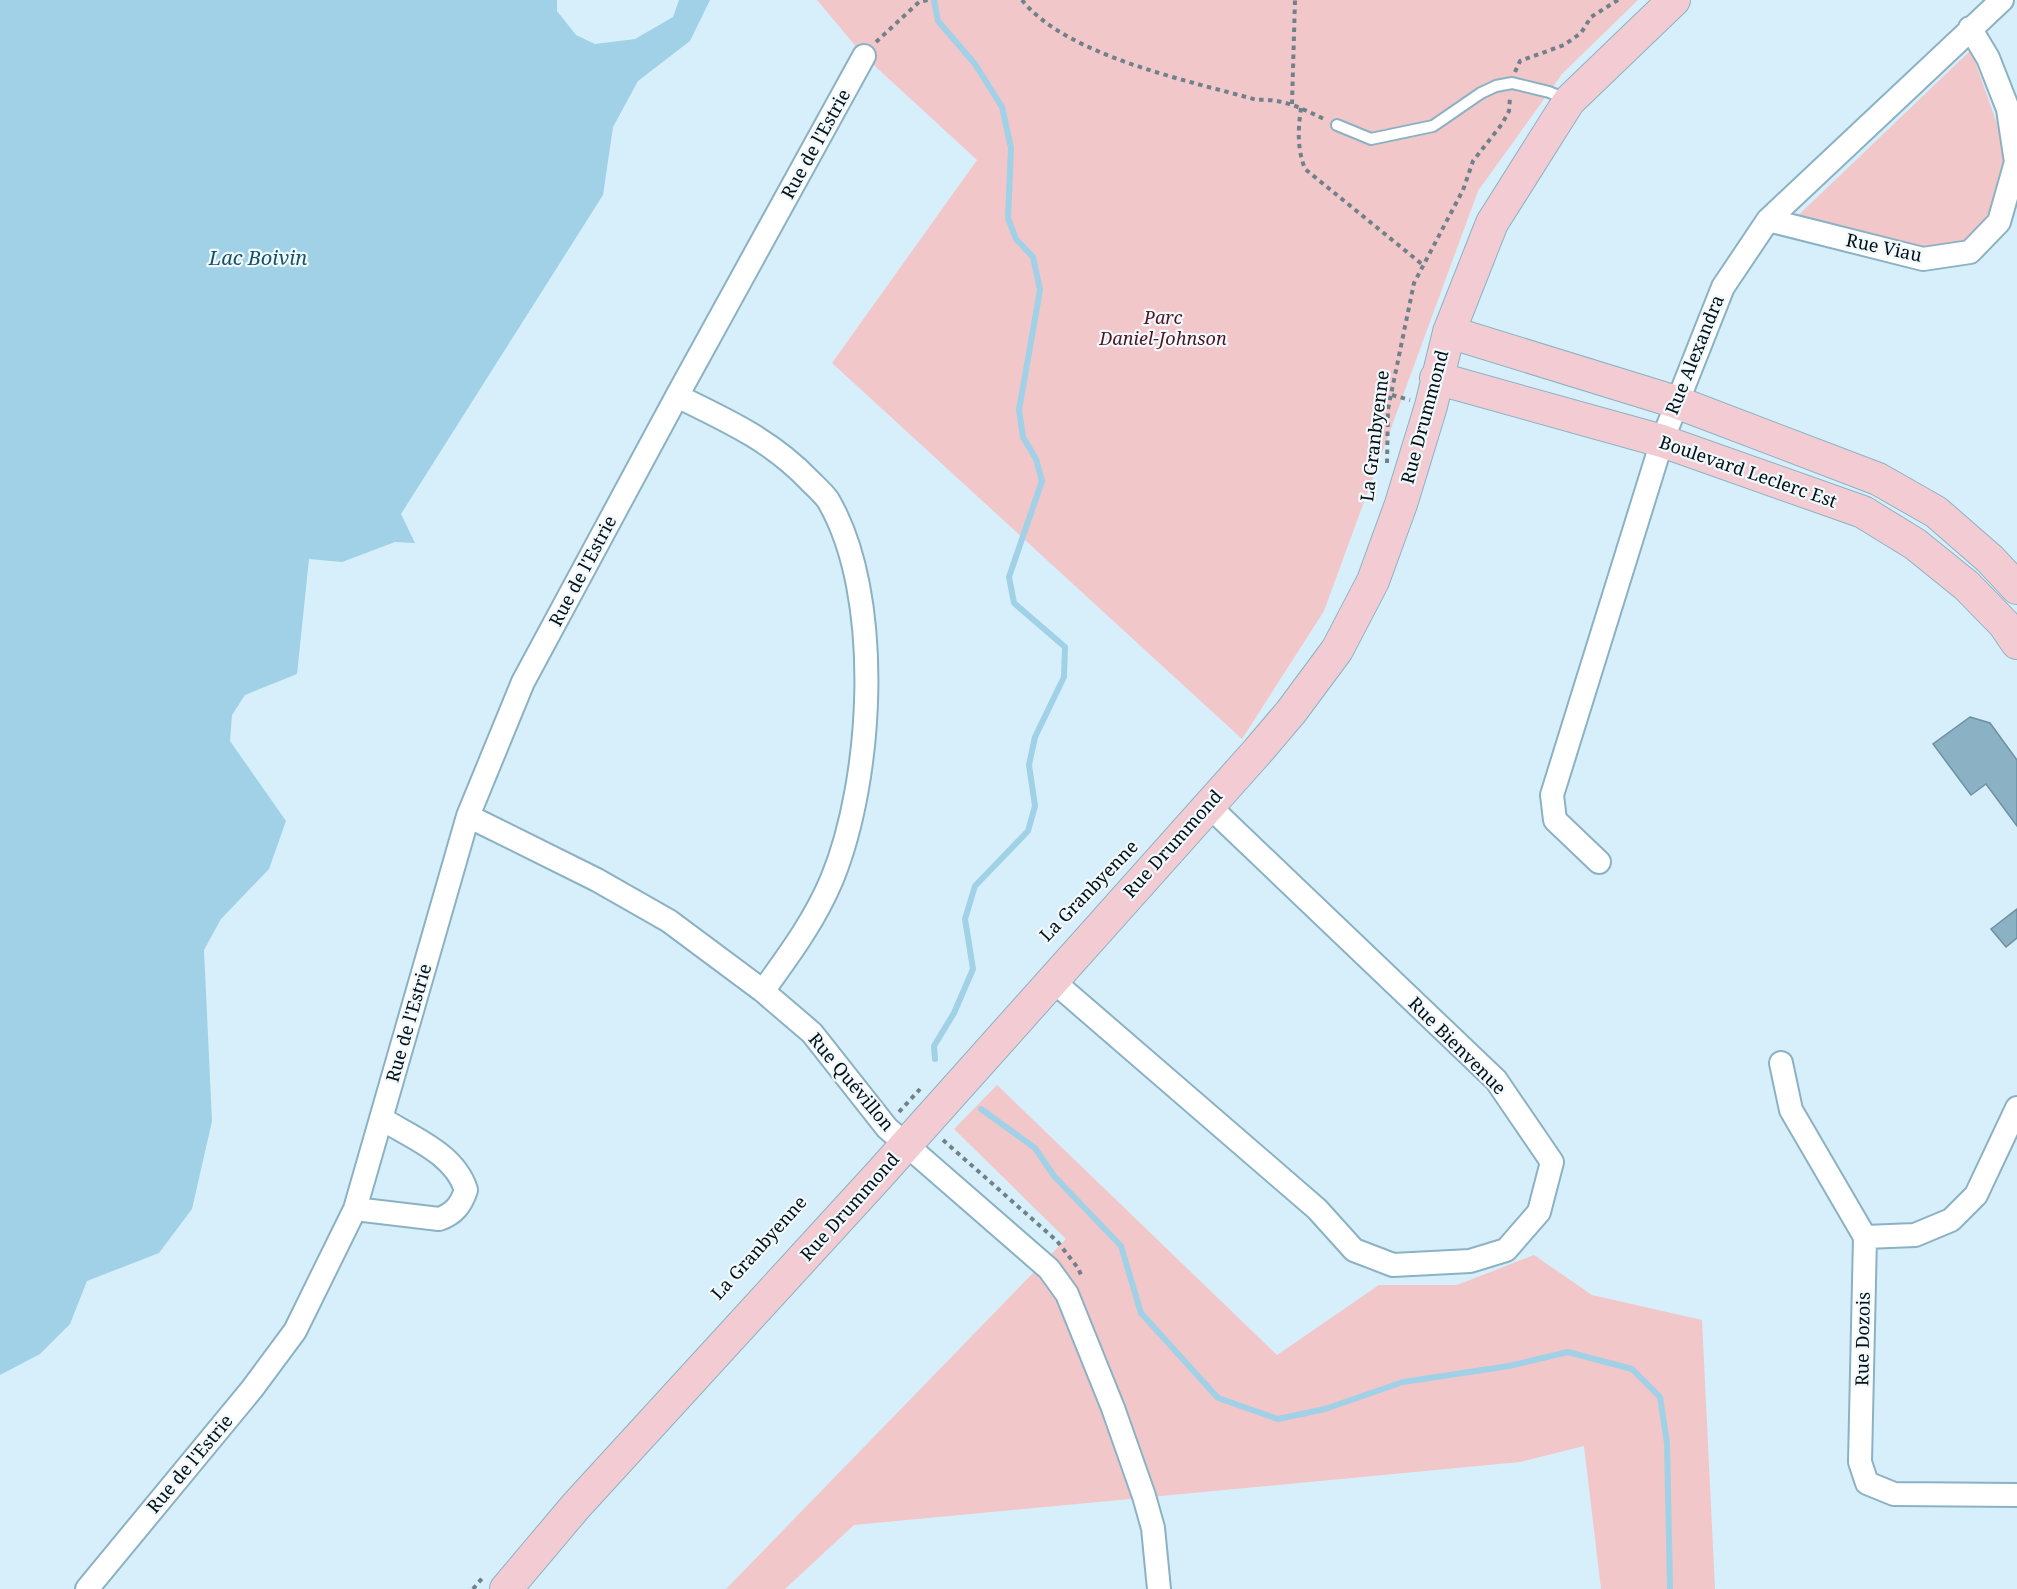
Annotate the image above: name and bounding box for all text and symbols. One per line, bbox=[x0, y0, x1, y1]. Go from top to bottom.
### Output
street label: Rue de l'Estrie bbox=[775, 84, 855, 203]
street label: Rue Viau bbox=[1844, 227, 1925, 267]
water label: Lac Boivin bbox=[208, 244, 307, 271]
street label: Rue Alexandra bbox=[1659, 291, 1729, 418]
park label: Parc Daniel-Johnson bbox=[1098, 305, 1227, 350]
street label: Rue Drummond bbox=[1395, 347, 1453, 486]
street label: La Granbyenne bbox=[1354, 369, 1394, 503]
street label: Boulevard Leclerc Est bbox=[1656, 429, 1840, 513]
street label: Rue de l'Estrie bbox=[543, 511, 621, 630]
street label: Rue Drummond bbox=[1117, 784, 1227, 902]
street label: La Granbyenne bbox=[1034, 834, 1143, 946]
street label: Rue de l'Estrie bbox=[380, 961, 436, 1085]
street label: Rue Bienvenue bbox=[1404, 991, 1512, 1099]
street label: Rue Quévillon bbox=[804, 1027, 900, 1136]
street label: Rue Drummond bbox=[794, 1147, 904, 1265]
street label: La Granbyenne bbox=[705, 1190, 811, 1304]
street label: Rue Dozois bbox=[1849, 1292, 1875, 1386]
street label: Rue de l'Estrie bbox=[141, 1409, 238, 1518]

